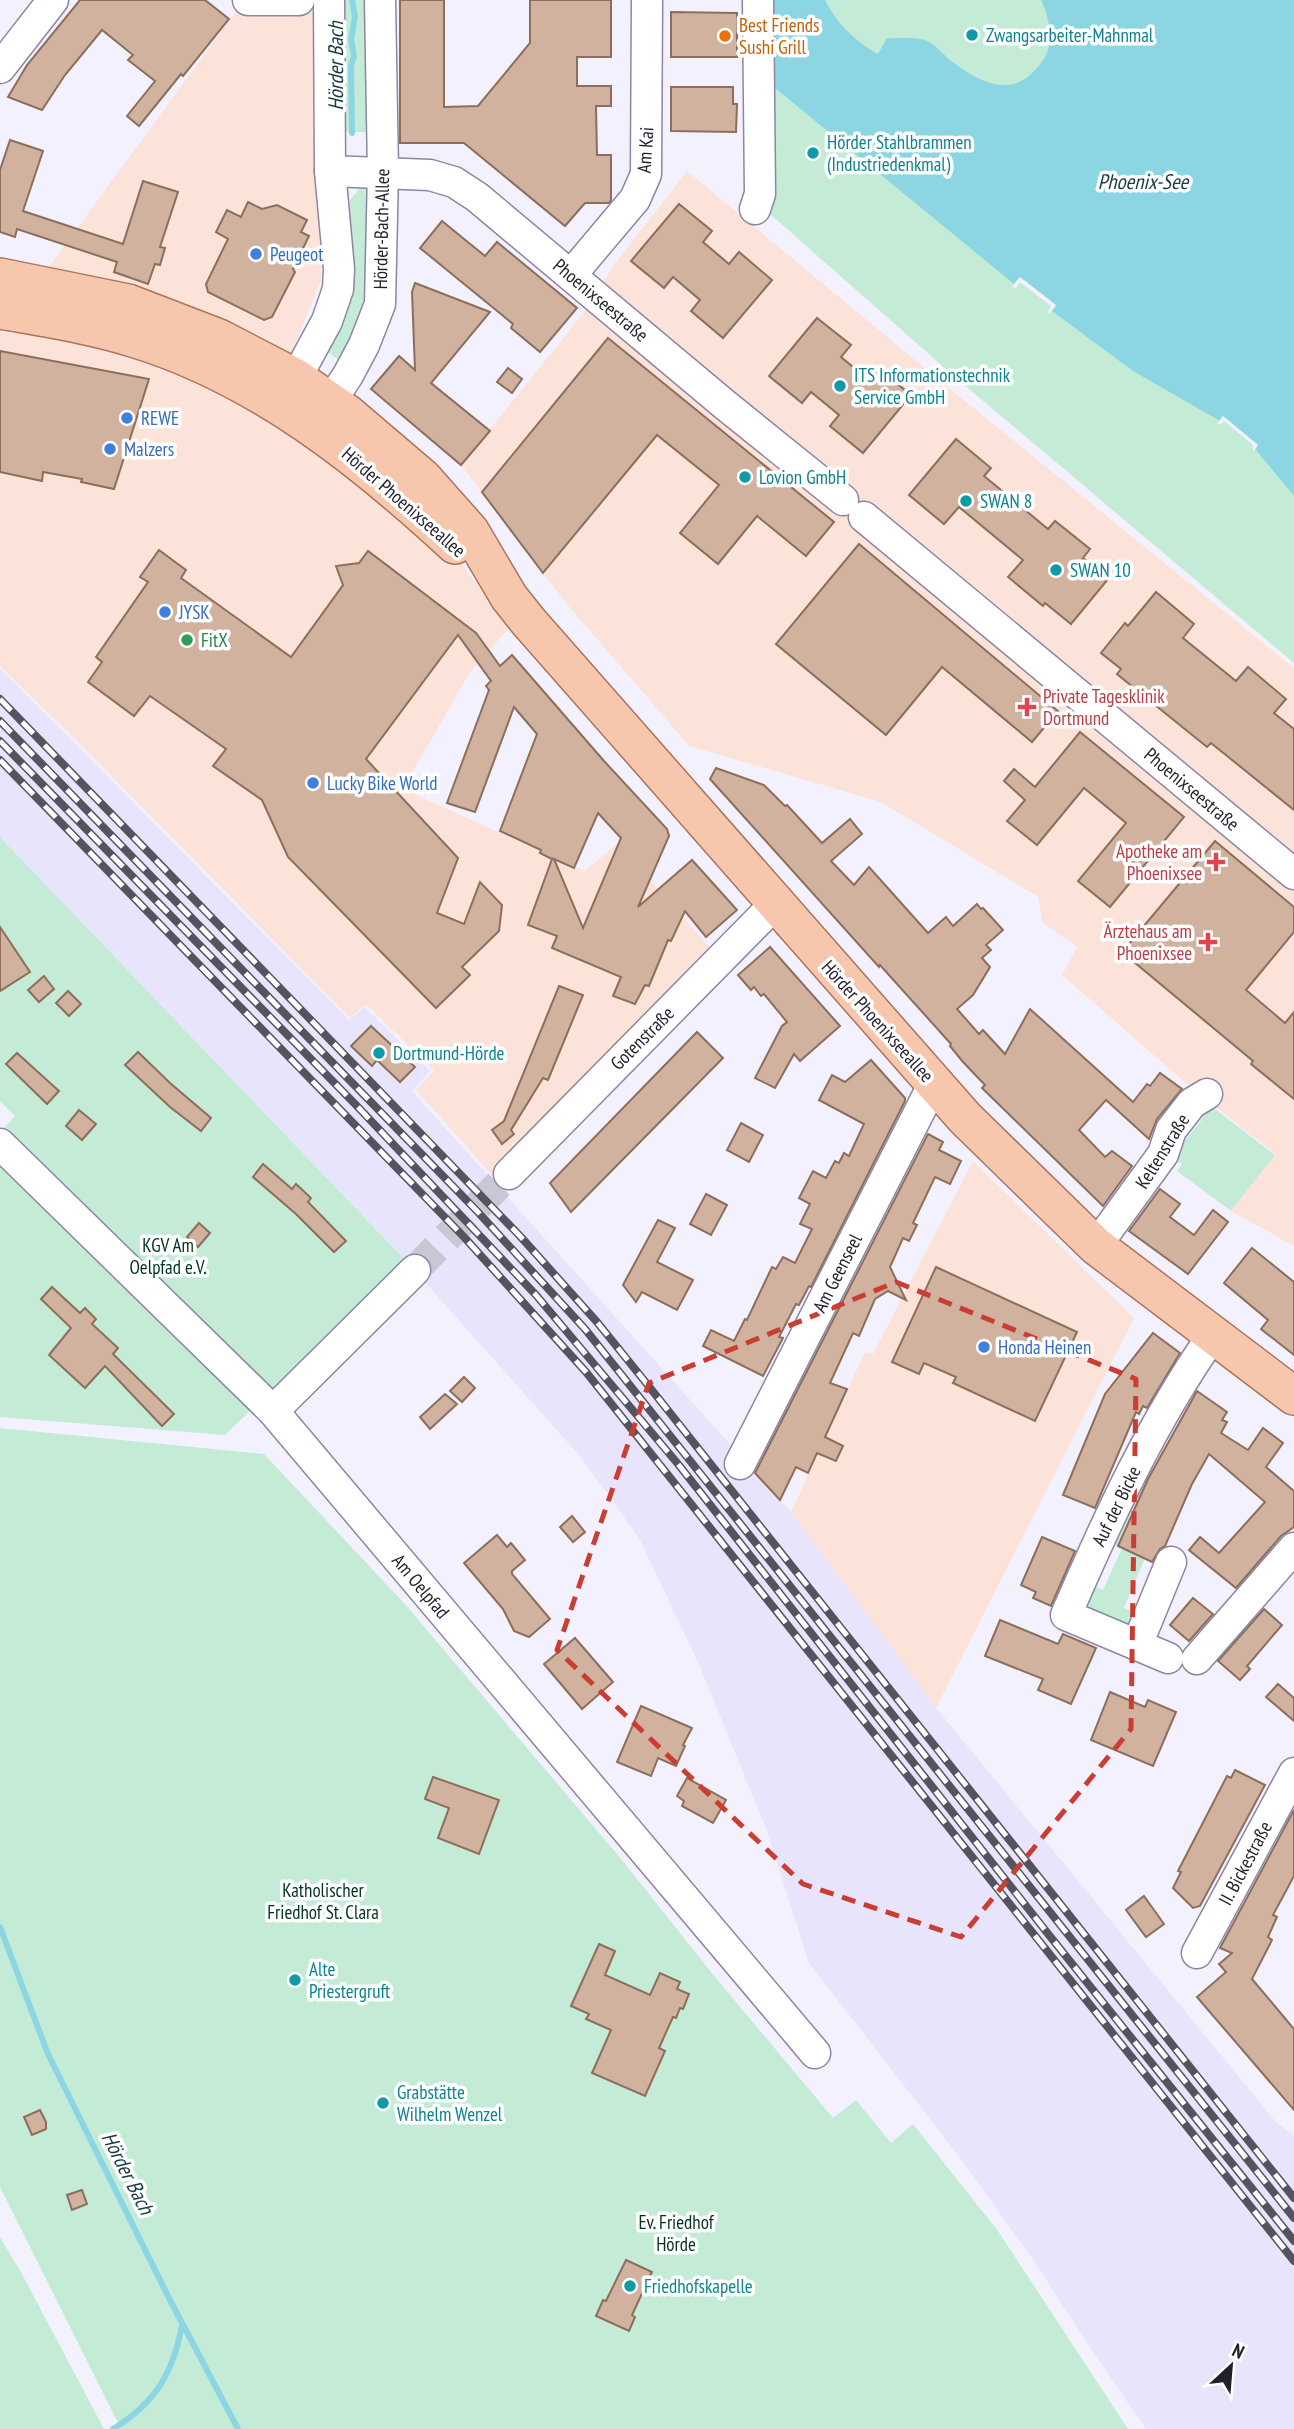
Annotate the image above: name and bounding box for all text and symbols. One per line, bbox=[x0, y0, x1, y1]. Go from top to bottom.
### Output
place label: Best Friends Sushi Grill bbox=[739, 13, 819, 59]
water label: Hörder Bach bbox=[322, 20, 349, 111]
place label: Zwangsarbeiter-Mahnmal bbox=[986, 23, 1154, 47]
marker: Zwangsarbeiter-Mahnmal bbox=[964, 27, 980, 43]
marker: Best Friends Sushi Grill bbox=[717, 28, 733, 44]
street label: Am Kai bbox=[631, 126, 659, 174]
place label: Hörder Stahlbrammen (Industriedenkmal) bbox=[827, 130, 972, 176]
marker: Hörder Stahlbrammen (Industriedenkmal) bbox=[805, 145, 821, 161]
street label: Hörder-Bach-Allee bbox=[368, 168, 394, 290]
water label: Phoenix-See bbox=[1098, 168, 1190, 195]
place label: Peugeot bbox=[270, 242, 324, 266]
marker: Peugeot bbox=[248, 246, 264, 262]
street label: Phoenixseestraße bbox=[549, 253, 654, 347]
place label: ITS Informationstechnik Service GmbH bbox=[854, 363, 1011, 409]
marker: ITS Informationstechnik Service GmbH bbox=[832, 378, 848, 394]
place label: REWE bbox=[141, 406, 179, 430]
marker: REWE bbox=[119, 410, 135, 426]
place label: Malzers bbox=[124, 437, 174, 461]
marker: Malzers bbox=[102, 441, 118, 457]
street label: Hörder Phoenixseeallee bbox=[337, 442, 471, 562]
place label: Lovion GmbH bbox=[759, 465, 846, 489]
marker: Lovion GmbH bbox=[737, 469, 753, 485]
place label: SWAN 8 bbox=[980, 489, 1032, 513]
marker: SWAN 8 bbox=[958, 493, 974, 509]
place label: SWAN 10 bbox=[1070, 558, 1131, 582]
marker: SWAN 10 bbox=[1048, 562, 1064, 578]
place label: JYSK bbox=[178, 600, 210, 624]
marker: JYSK bbox=[157, 604, 173, 620]
place label: FitX bbox=[201, 628, 228, 652]
marker: FitX bbox=[179, 632, 195, 648]
place label: Private Tagesklinik Dortmund bbox=[1043, 684, 1165, 730]
marker: Private Tagesklinik Dortmund bbox=[1017, 697, 1037, 717]
street label: Phoenixseestraße bbox=[1140, 742, 1245, 836]
place label: Lucky Bike World bbox=[327, 771, 438, 795]
marker: Lucky Bike World bbox=[305, 775, 321, 791]
place label: Apotheke am Phoenixsee bbox=[1116, 839, 1202, 885]
marker: Apotheke am Phoenixsee bbox=[1208, 854, 1224, 870]
place label: Ärztehaus am Phoenixsee bbox=[1103, 919, 1192, 965]
marker: Ärztehaus am Phoenixsee bbox=[1198, 932, 1218, 952]
street label: Hörder Phoenixseeallee bbox=[817, 955, 939, 1087]
street label: Gotenstraße bbox=[605, 1001, 679, 1075]
place label: Dortmund-Hörde bbox=[393, 1041, 505, 1065]
marker: Dortmund-Hörde bbox=[371, 1045, 387, 1061]
street label: Keltenstraße bbox=[1130, 1109, 1194, 1193]
street label: Am Geenseel bbox=[807, 1229, 867, 1316]
park label: KGV Am Oelpfad e.V. bbox=[129, 1233, 207, 1279]
place label: Honda Heinen bbox=[998, 1335, 1091, 1359]
marker: Honda Heinen bbox=[976, 1339, 992, 1355]
street label: Auf der Bicke bbox=[1086, 1462, 1146, 1550]
street label: Am Oelpfad bbox=[387, 1549, 455, 1623]
street label: II. Bickestraße bbox=[1213, 1817, 1277, 1909]
park label: Katholischer Friedhof St. Clara bbox=[267, 1878, 379, 1924]
place label: Alte Priestergruft bbox=[309, 1957, 391, 2003]
marker: Alte Priestergruft bbox=[287, 1972, 303, 1988]
place label: Grabstätte Wilhelm Wenzel bbox=[397, 2080, 503, 2126]
marker: Grabstätte Wilhelm Wenzel bbox=[375, 2095, 391, 2111]
water label: Hörder Bach bbox=[96, 2127, 161, 2220]
park label: Ev. Friedhof Hörde bbox=[638, 2210, 715, 2256]
place label: Friedhofskapelle bbox=[644, 2274, 753, 2298]
marker: Friedhofskapelle bbox=[622, 2278, 638, 2294]
north arrow bbox=[1196, 2331, 1266, 2401]
text: N bbox=[1229, 2338, 1248, 2364]

